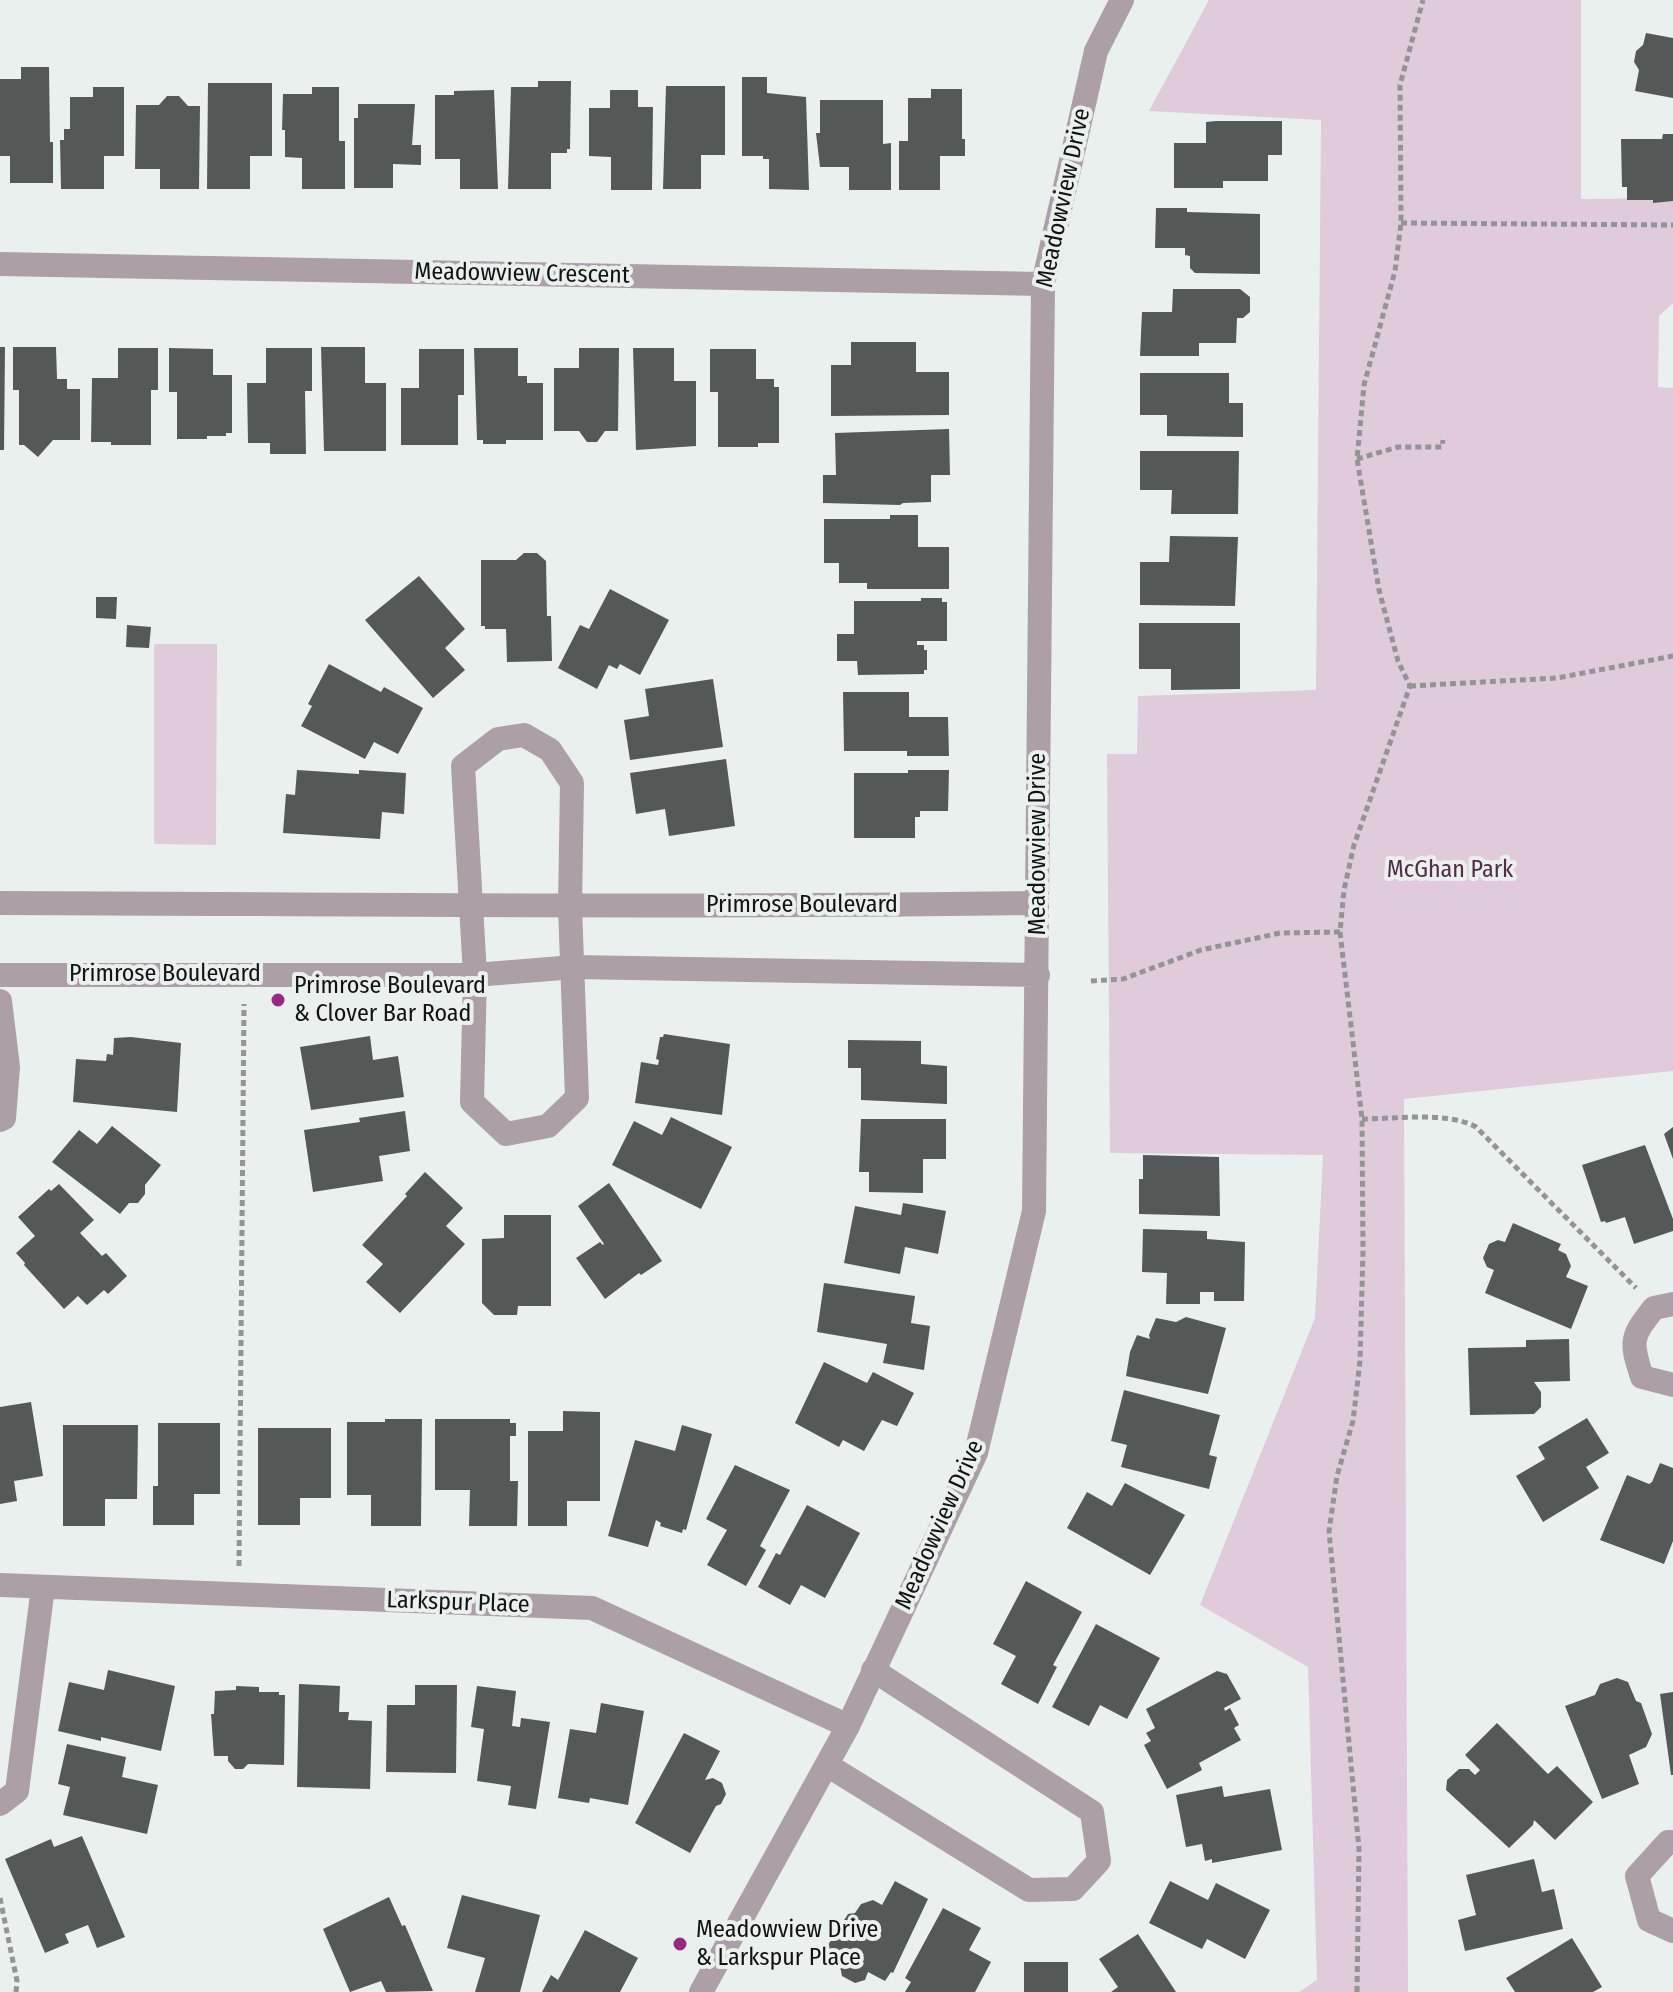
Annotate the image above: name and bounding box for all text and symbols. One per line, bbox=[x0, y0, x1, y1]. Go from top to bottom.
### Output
street label: Meadowview Drive bbox=[1031, 106, 1097, 290]
street label: Meadowview Crescent bbox=[414, 258, 630, 290]
street label: Meadowview Drive bbox=[1024, 753, 1052, 935]
park label: McGhan Park bbox=[1387, 856, 1513, 884]
street label: Primrose Boulevard bbox=[706, 891, 898, 919]
street label: Primrose Boulevard bbox=[69, 960, 261, 988]
place label: Primrose Boulevard & Clover Bar Road bbox=[294, 972, 486, 1028]
marker: Primrose Boulevard & Clover Bar Road bbox=[269, 991, 287, 1009]
street label: Meadowview Drive bbox=[890, 1436, 990, 1614]
street label: Larkspur Place bbox=[386, 1586, 530, 1620]
place label: Meadowview Drive & Larkspur Place bbox=[696, 1916, 878, 1972]
marker: Meadowview Drive & Larkspur Place bbox=[671, 1935, 689, 1953]

